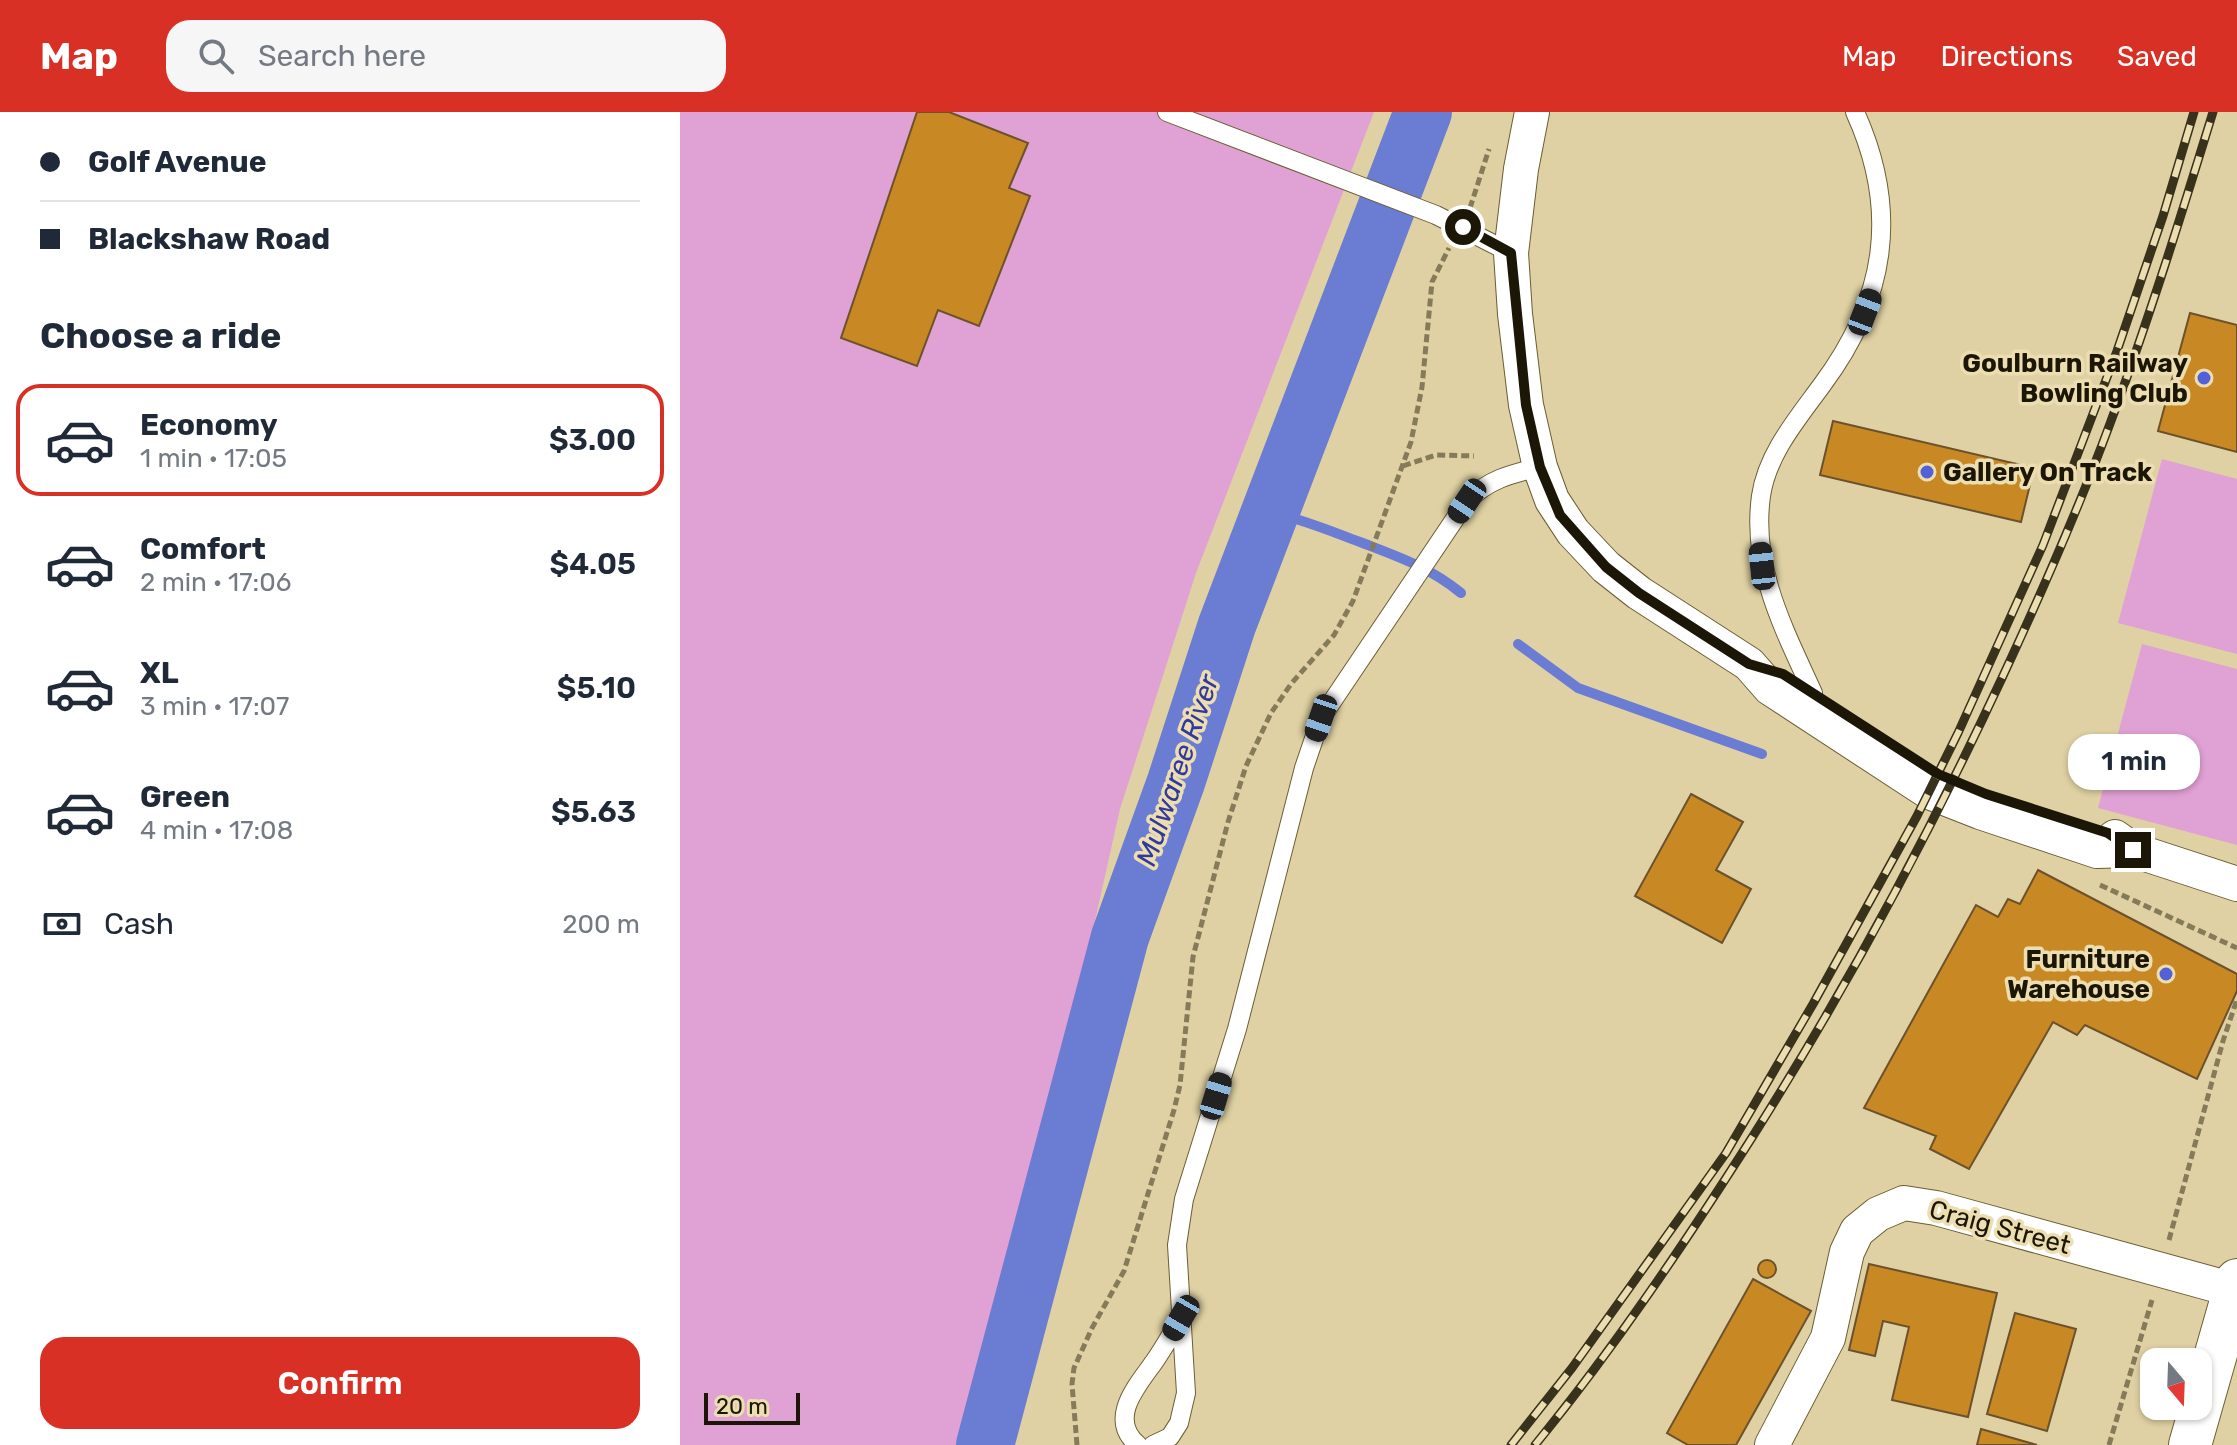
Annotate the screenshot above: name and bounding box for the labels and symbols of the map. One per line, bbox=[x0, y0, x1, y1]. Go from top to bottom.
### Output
route start bbox=[1445, 209, 1481, 245]
car bbox=[1845, 285, 1885, 339]
place label: Goulburn Railway Bowling Club bbox=[1962, 348, 2188, 409]
marker: Goulburn Railway Bowling Club bbox=[2195, 369, 2213, 387]
place label: Gallery On Track bbox=[1943, 457, 2153, 488]
marker: Gallery On Track bbox=[1918, 463, 1936, 481]
car bbox=[1444, 474, 1490, 528]
car bbox=[1748, 541, 1776, 591]
water label: Mulwaree River bbox=[1129, 669, 1226, 870]
car bbox=[1302, 691, 1340, 745]
callout: 1 min bbox=[2067, 734, 2199, 790]
route end bbox=[2115, 832, 2151, 868]
place label: Furniture Warehouse bbox=[2007, 944, 2150, 1005]
marker: Furniture Warehouse bbox=[2157, 965, 2175, 983]
car bbox=[1198, 1070, 1234, 1122]
street label: Craig Street bbox=[1926, 1194, 2074, 1261]
car bbox=[1159, 1291, 1203, 1345]
north arrow bbox=[2140, 1348, 2212, 1420]
scale bar bbox=[704, 1389, 800, 1425]

